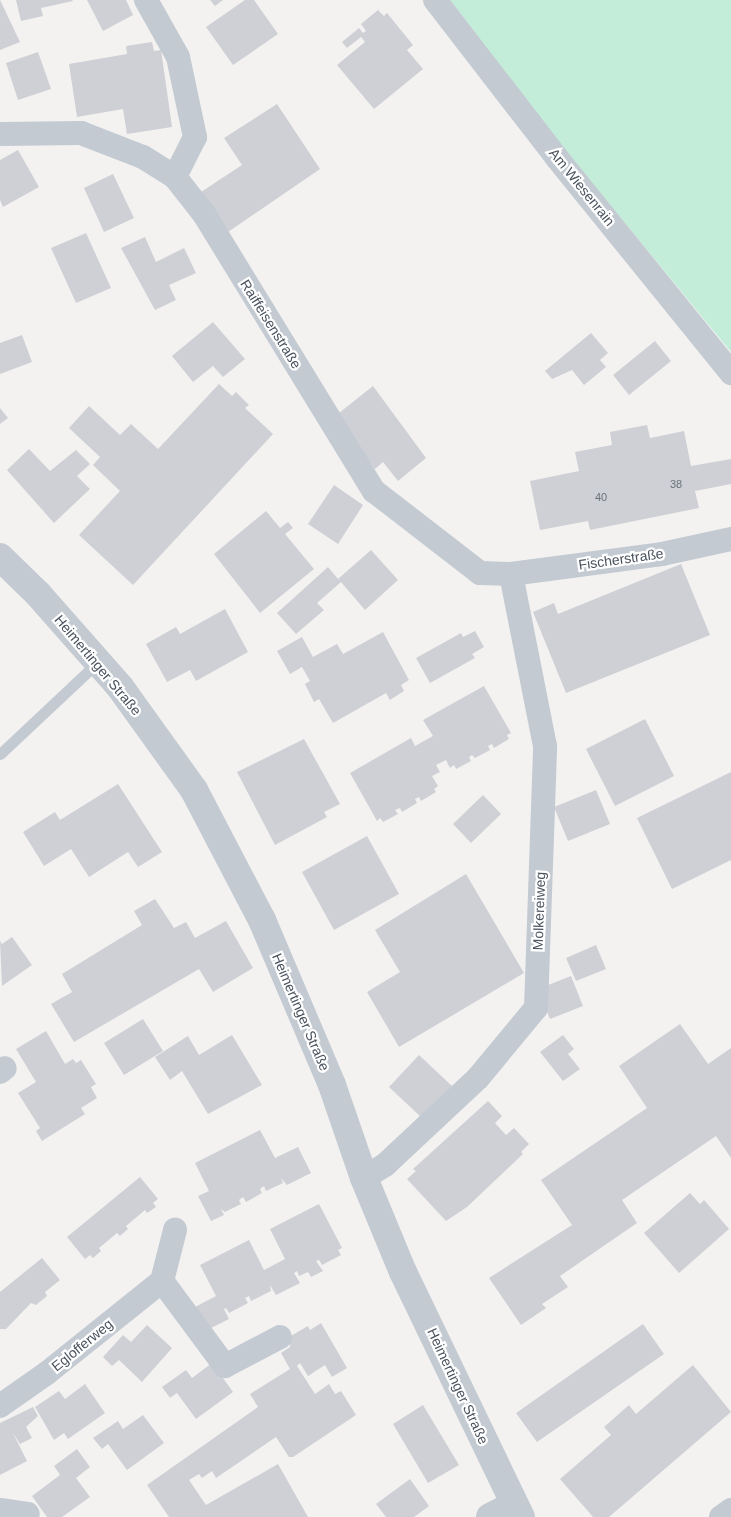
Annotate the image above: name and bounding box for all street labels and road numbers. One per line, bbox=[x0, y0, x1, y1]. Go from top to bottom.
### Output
street label: Am Wiesenrain bbox=[546, 145, 618, 229]
street label: Raiffeisenstraße bbox=[237, 276, 305, 372]
street label: Fischerstraße bbox=[577, 545, 665, 573]
street label: Heimertinger Straße bbox=[51, 611, 145, 719]
street label: Molkereiweg bbox=[529, 871, 549, 951]
street label: Heimertinger Straße bbox=[269, 951, 333, 1073]
street label: Eglofferweg bbox=[48, 1315, 116, 1375]
street label: Heimertinger Straße bbox=[424, 1325, 492, 1447]

